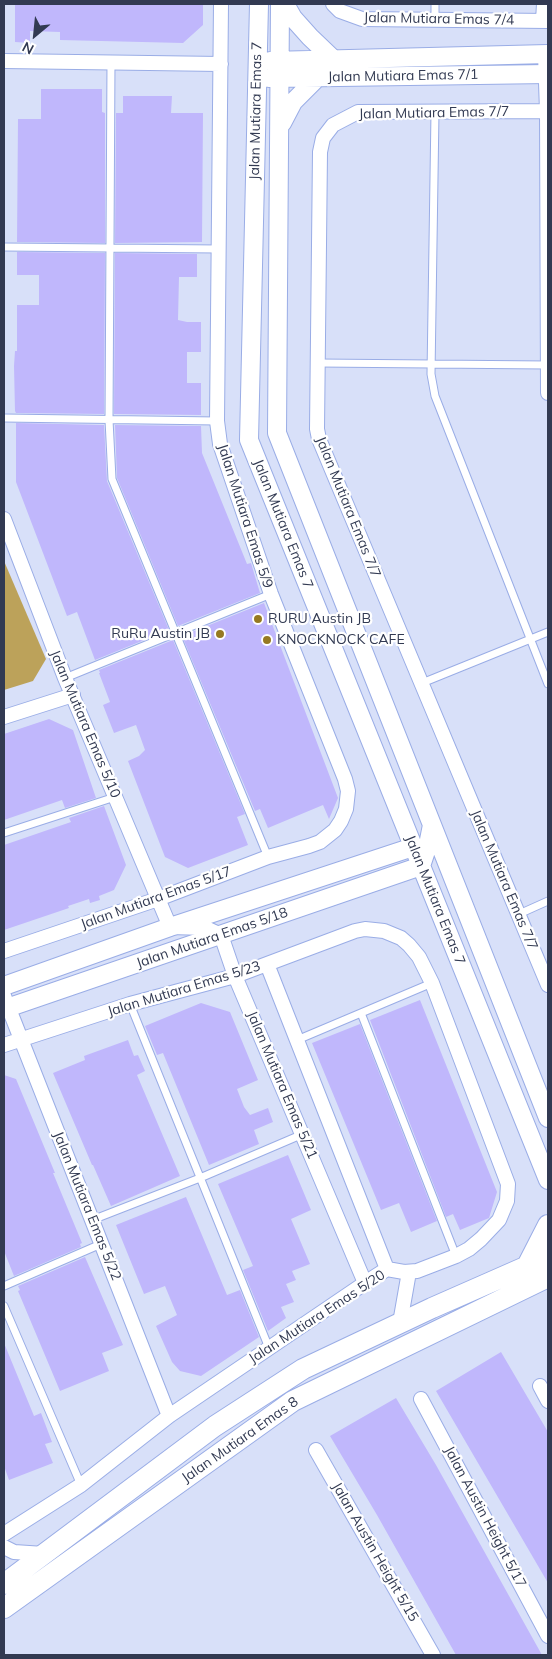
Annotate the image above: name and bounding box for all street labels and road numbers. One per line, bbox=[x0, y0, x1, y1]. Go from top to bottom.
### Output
street label: Jalan Mutiara Emas 7/4 bbox=[364, 9, 514, 29]
street label: Jalan Mutiara Emas 7 bbox=[246, 42, 266, 180]
street label: Jalan Mutiara Emas 7/1 bbox=[328, 66, 478, 86]
street label: Jalan Mutiara Emas 7/7 bbox=[359, 103, 509, 123]
street label: Jalan Mutiara Emas 7/7 bbox=[312, 434, 384, 580]
street label: Jalan Mutiara Emas 5/9 bbox=[214, 442, 276, 590]
street label: Jalan Mutiara Emas 7 bbox=[249, 457, 317, 591]
street label: Jalan Mutiara Emas 5/10 bbox=[46, 647, 124, 801]
street label: Jalan Mutiara Emas 7/7 bbox=[467, 807, 541, 953]
street label: Jalan Mutiara Emas 7 bbox=[401, 833, 469, 967]
street label: Jalan Mutiara Emas 5/17 bbox=[78, 863, 234, 933]
street label: Jalan Mutiara Emas 5/18 bbox=[134, 904, 290, 972]
street label: Jalan Mutiara Emas 5/23 bbox=[105, 958, 263, 1020]
street label: Jalan Mutiara Emas 5/21 bbox=[243, 1008, 321, 1162]
street label: Jalan Mutiara Emas 5/22 bbox=[49, 1129, 125, 1283]
street label: Jalan Mutiara Emas 5/20 bbox=[246, 1267, 388, 1367]
street label: Jalan Mutiara Emas 8 bbox=[179, 1393, 301, 1487]
street label: Jalan Austin Height 5/17 bbox=[440, 1443, 530, 1591]
street label: Jalan Austin Height 5/15 bbox=[328, 1479, 422, 1625]

